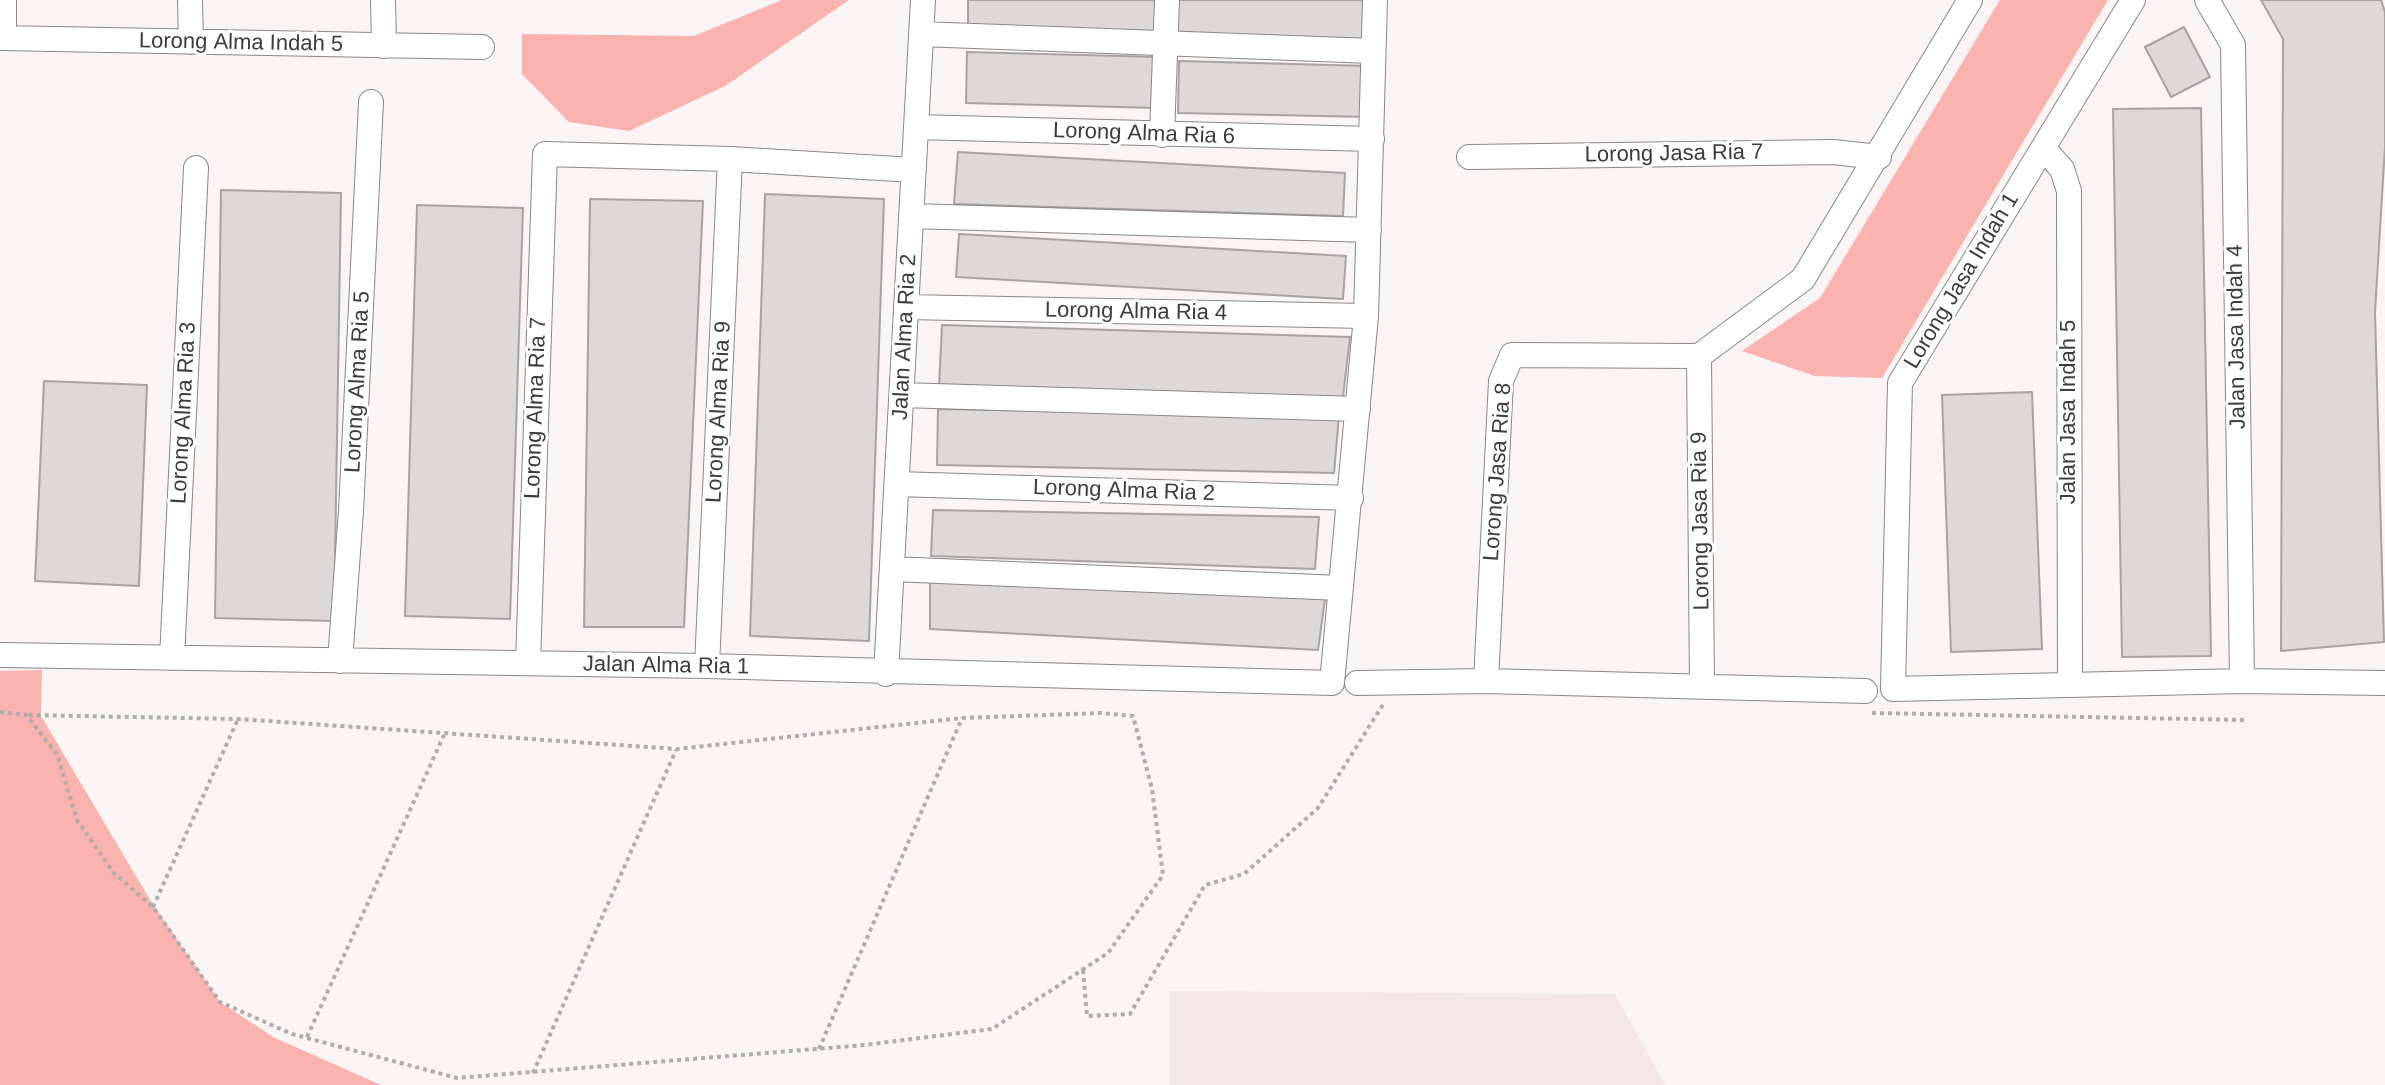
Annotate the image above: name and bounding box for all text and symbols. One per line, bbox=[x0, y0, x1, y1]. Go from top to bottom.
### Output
street label: Lorong Alma Indah 5 bbox=[139, 28, 343, 58]
street label: Lorong Alma Ria 6 bbox=[1052, 118, 1236, 150]
street label: Lorong Jasa Ria 7 bbox=[1585, 139, 1763, 169]
street label: Lorong Jasa Indah 1 bbox=[1899, 188, 2025, 374]
street label: Jalan Jasa Indah 4 bbox=[2222, 244, 2252, 430]
street label: Jalan Alma Ria 2 bbox=[887, 253, 923, 421]
street label: Lorong Alma Ria 5 bbox=[340, 290, 376, 474]
street label: Lorong Alma Ria 4 bbox=[1045, 297, 1227, 327]
street label: Lorong Alma Ria 7 bbox=[520, 316, 552, 500]
street label: Lorong Alma Ria 9 bbox=[701, 320, 737, 504]
street label: Jalan Jasa Indah 5 bbox=[2056, 320, 2082, 504]
street label: Lorong Alma Ria 3 bbox=[166, 321, 202, 505]
street label: Lorong Jasa Ria 8 bbox=[1479, 382, 1517, 562]
street label: Lorong Jasa Ria 9 bbox=[1686, 432, 1716, 610]
street label: Lorong Alma Ria 2 bbox=[1032, 475, 1216, 507]
street label: Jalan Alma Ria 1 bbox=[583, 651, 749, 681]

